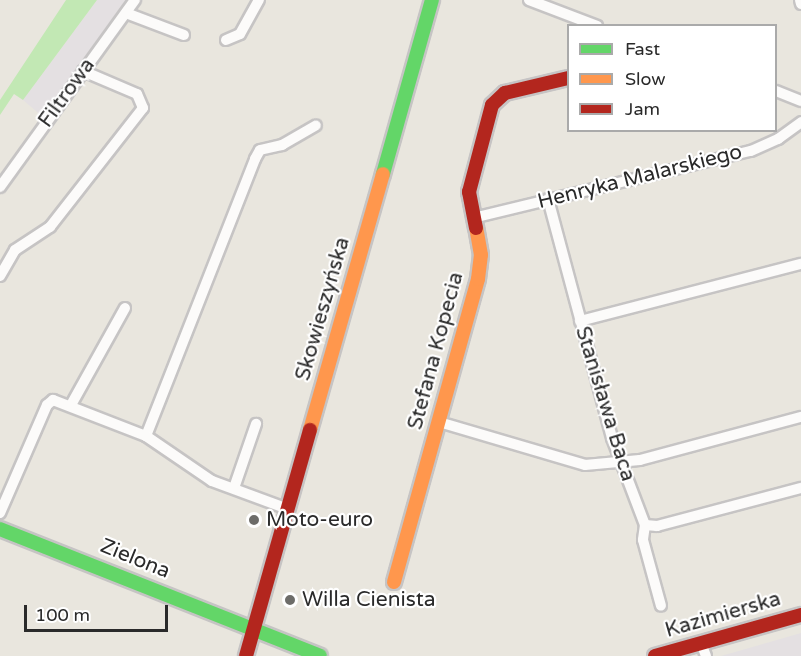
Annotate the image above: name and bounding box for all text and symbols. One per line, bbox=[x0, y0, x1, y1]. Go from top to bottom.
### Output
legend bbox=[567, 24, 777, 132]
text: Fast bbox=[625, 38, 660, 60]
street label: Filtrowa bbox=[33, 53, 101, 133]
text: Slow bbox=[625, 68, 666, 90]
text: Jam bbox=[625, 98, 660, 120]
street label: Henryka Malarskiego bbox=[535, 139, 745, 215]
street label: Skowieszyńska bbox=[290, 234, 356, 384]
street label: Stefana Kopecia bbox=[403, 270, 469, 432]
street label: Stanisława Baca bbox=[569, 324, 641, 484]
place label: Moto-euro bbox=[266, 507, 373, 533]
marker: Moto-euro bbox=[247, 513, 261, 527]
street label: Zielona bbox=[96, 534, 174, 584]
street label: Kazimierska bbox=[662, 586, 784, 644]
place label: Willa Cienista bbox=[302, 587, 436, 613]
scale bar bbox=[27, 593, 171, 631]
marker: Willa Cienista bbox=[283, 593, 297, 607]
text: 100 m bbox=[35, 604, 90, 626]

